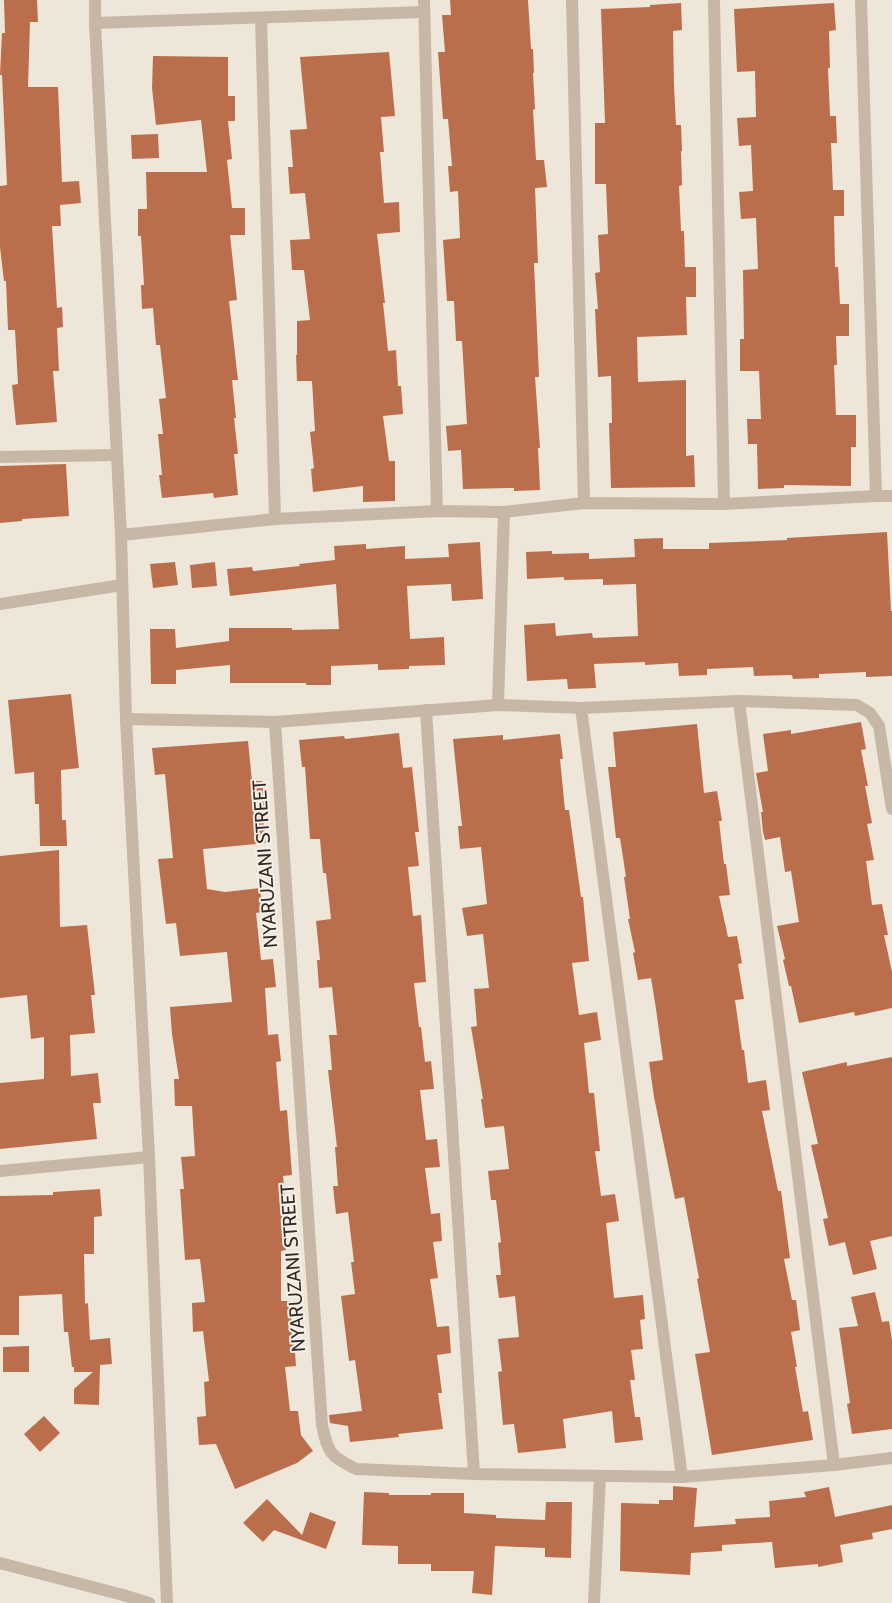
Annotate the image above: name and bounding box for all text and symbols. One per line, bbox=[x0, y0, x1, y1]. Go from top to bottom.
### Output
street label: NYARUZANI STREET bbox=[248, 779, 282, 949]
street label: NYARUZANI STREET bbox=[276, 1183, 310, 1353]

